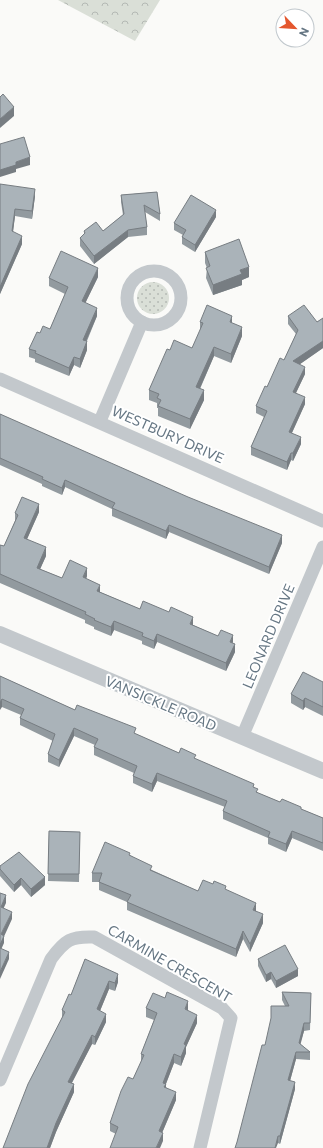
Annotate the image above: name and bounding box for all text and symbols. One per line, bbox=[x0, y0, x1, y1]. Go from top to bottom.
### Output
north arrow bbox=[275, 8, 315, 48]
text: N bbox=[297, 26, 312, 39]
street label: WESTBURY DRIVE bbox=[109, 402, 227, 466]
street label: LEONARD DRIVE bbox=[238, 581, 298, 691]
street label: VANSICKLE ROAD bbox=[103, 672, 219, 734]
street label: CARMINE CRESCENT bbox=[105, 921, 235, 1005]

